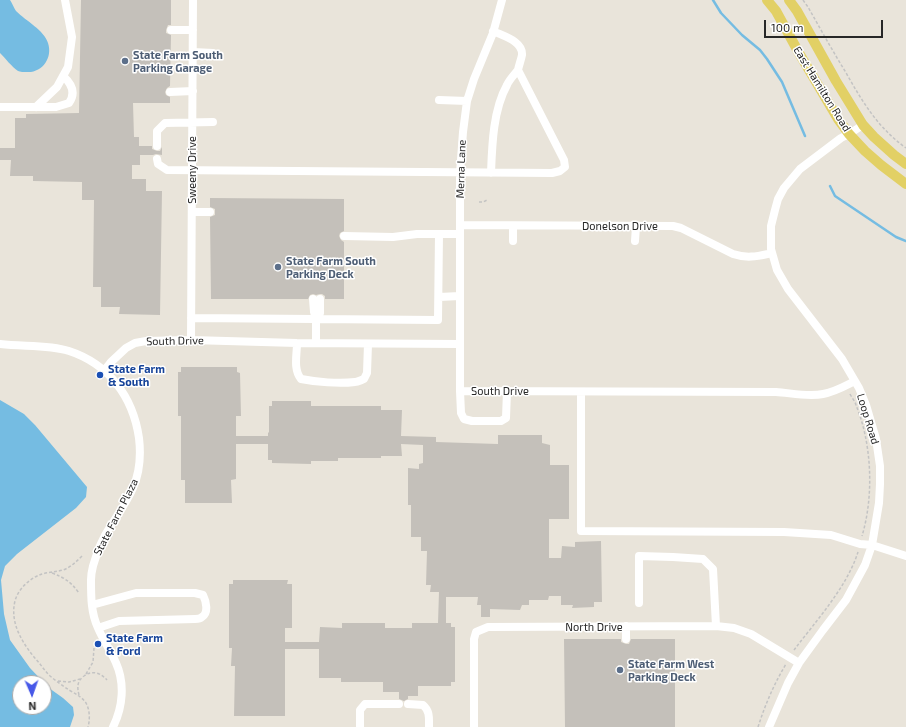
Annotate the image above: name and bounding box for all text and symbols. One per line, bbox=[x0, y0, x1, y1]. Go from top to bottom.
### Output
scale bar bbox=[766, 12, 885, 38]
text: 100 m bbox=[771, 20, 803, 34]
street label: East Hamilton Road bbox=[790, 44, 854, 134]
place label: State Farm South Parking Garage bbox=[133, 48, 223, 74]
marker: State Farm South Parking Garage bbox=[120, 56, 130, 66]
street label: Sweeny Drive bbox=[185, 136, 199, 204]
street label: Merna Lane bbox=[453, 139, 469, 199]
street label: Donelson Drive bbox=[582, 219, 658, 233]
place label: State Farm South Parking Deck bbox=[286, 254, 376, 280]
marker: State Farm South Parking Deck bbox=[273, 262, 283, 272]
street label: South Drive bbox=[146, 334, 204, 348]
place label: State Farm & South bbox=[108, 362, 165, 388]
marker: State Farm & South bbox=[95, 370, 105, 380]
street label: South Drive bbox=[471, 384, 529, 398]
street label: Loop Road bbox=[854, 392, 882, 446]
street label: State Farm Plaza bbox=[91, 476, 141, 558]
street label: North Drive bbox=[565, 620, 623, 634]
place label: State Farm & Ford bbox=[106, 631, 163, 657]
marker: State Farm & Ford bbox=[93, 639, 103, 649]
place label: State Farm West Parking Deck bbox=[628, 657, 714, 683]
marker: State Farm West Parking Deck bbox=[615, 665, 625, 675]
north arrow bbox=[12, 675, 52, 715]
text: N bbox=[28, 700, 37, 713]

